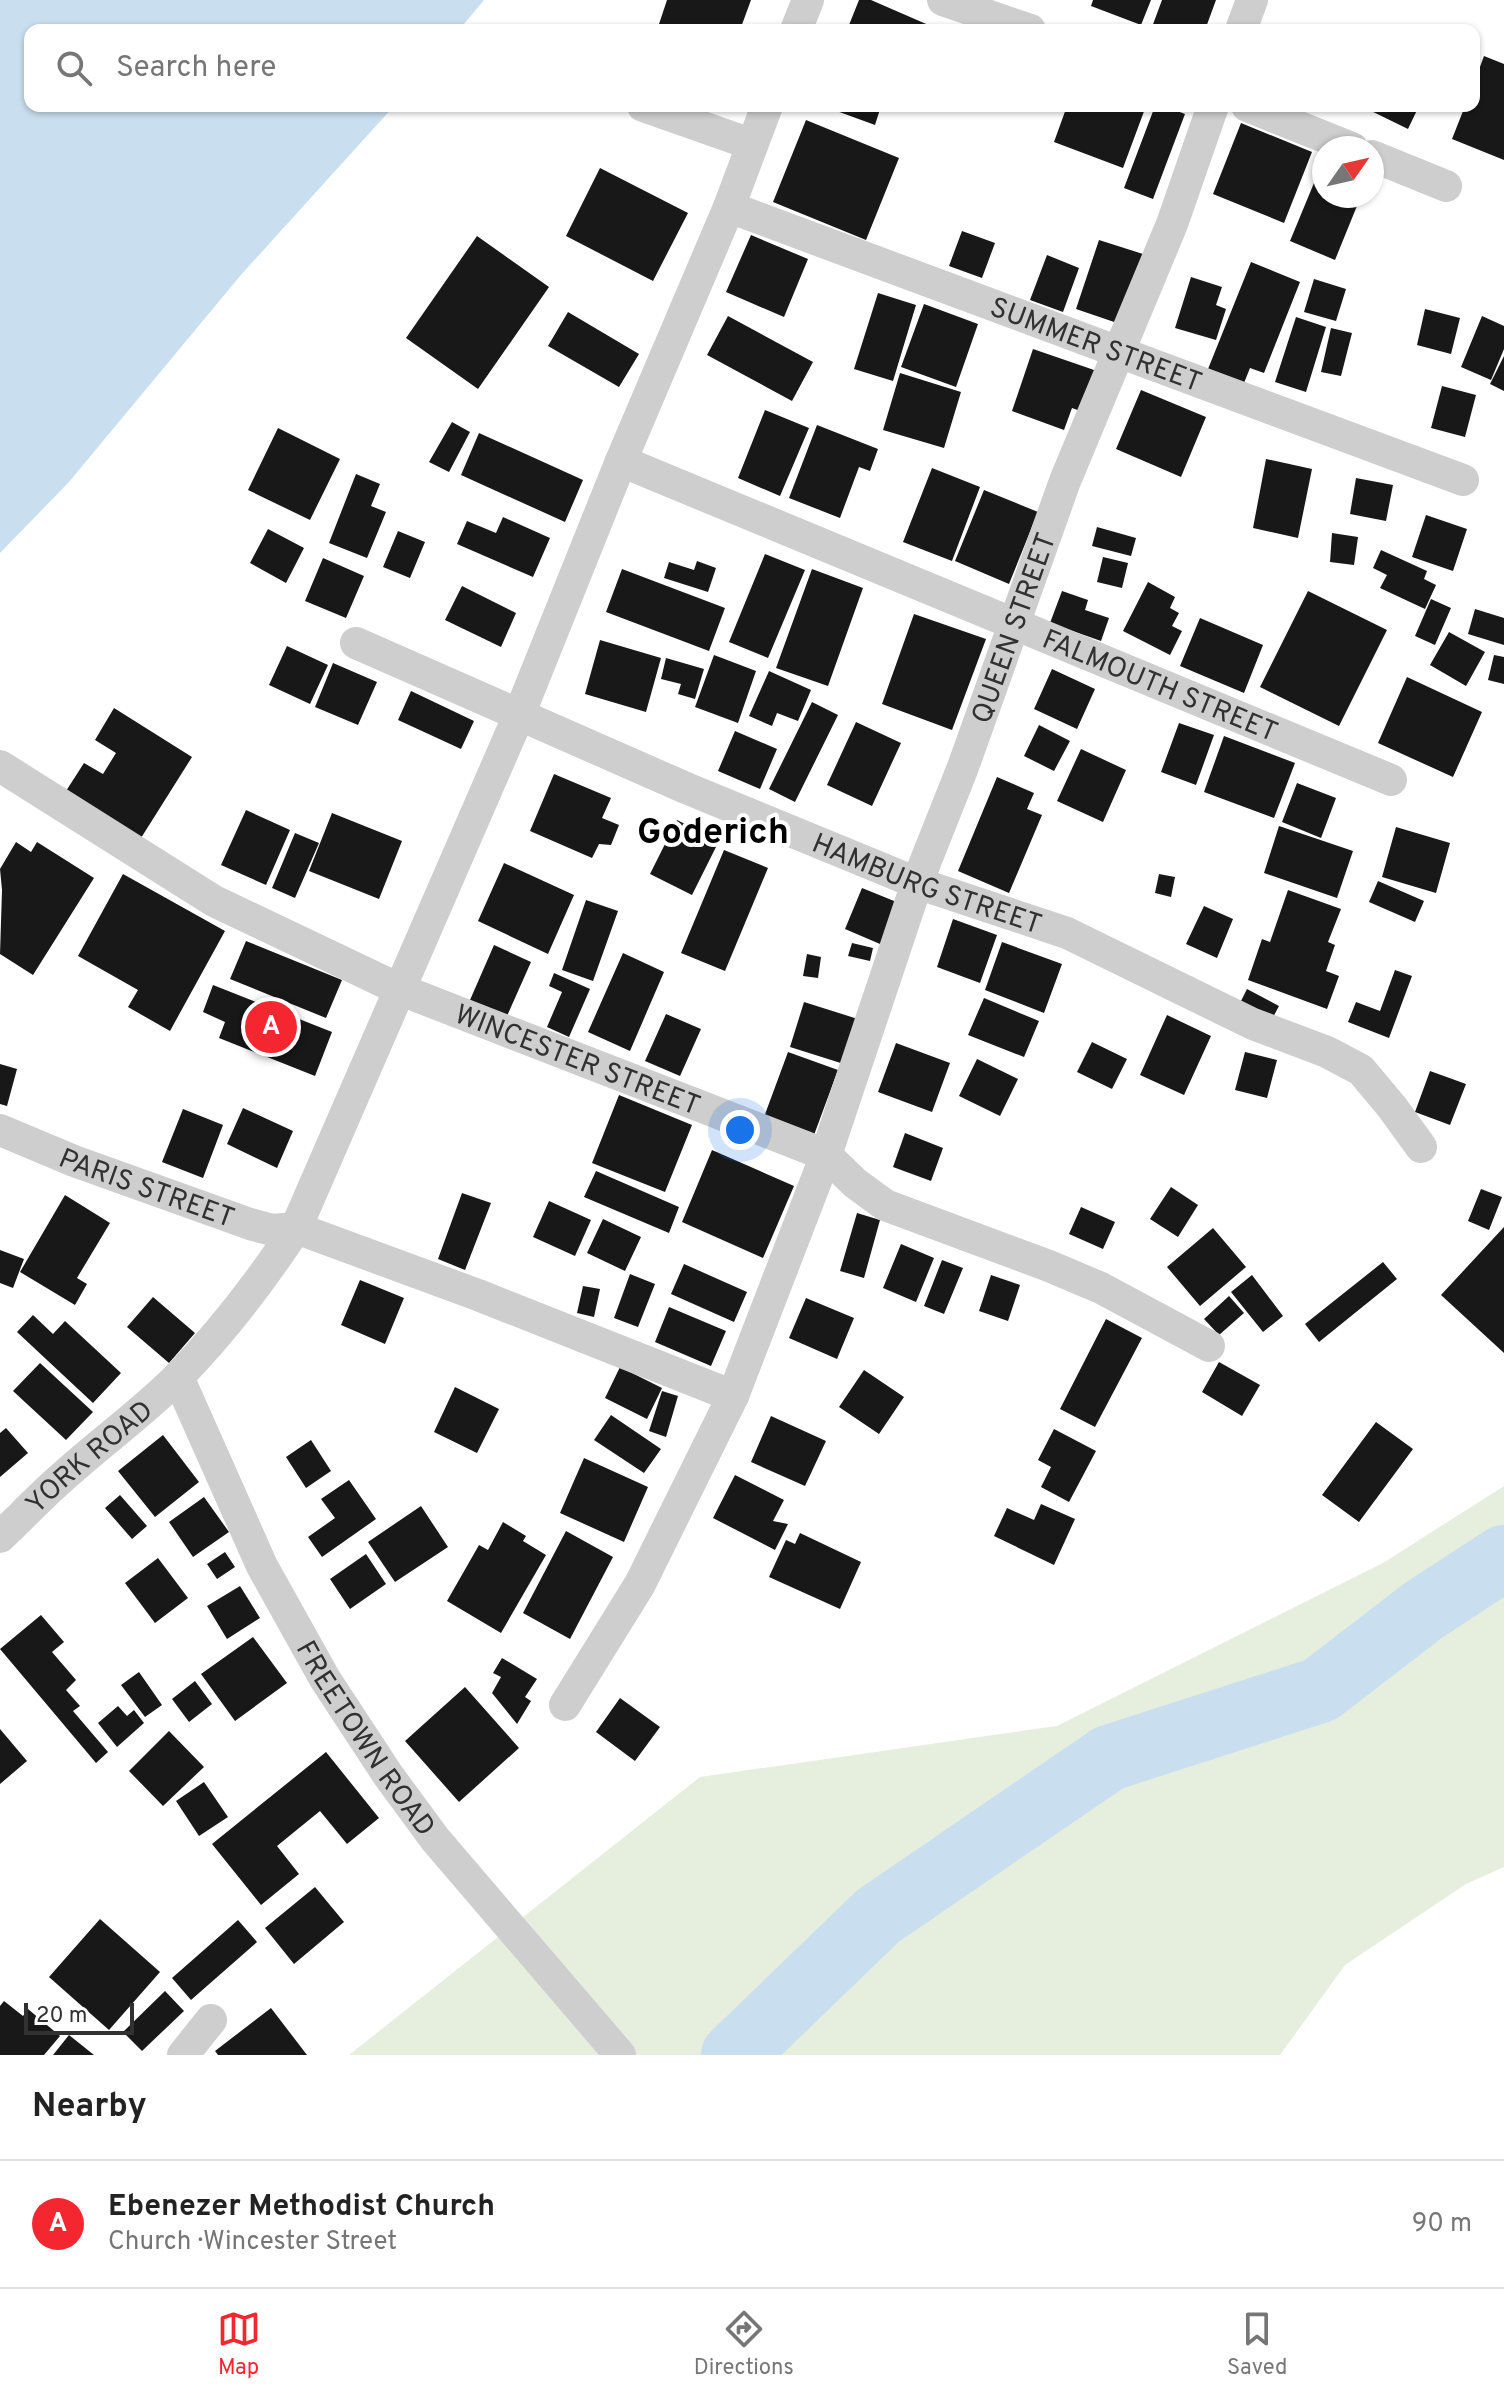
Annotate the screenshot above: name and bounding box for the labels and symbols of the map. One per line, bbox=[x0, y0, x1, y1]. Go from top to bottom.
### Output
north arrow bbox=[1312, 136, 1384, 208]
street label: SUMMER STREET bbox=[984, 291, 1206, 402]
street label: QUEEN STREET bbox=[965, 528, 1066, 729]
street label: FALMOUTH STREET bbox=[1036, 623, 1282, 752]
district label: Goderich bbox=[637, 811, 789, 857]
street label: HAMBURG STREET bbox=[806, 827, 1046, 944]
pin: A bbox=[245, 997, 297, 1057]
street label: WINCESTER STREET bbox=[449, 998, 705, 1125]
your location bbox=[720, 1110, 760, 1150]
street label: PARIS STREET bbox=[53, 1142, 239, 1238]
street label: YORK ROAD bbox=[19, 1394, 162, 1523]
street label: FREETOWN ROAD bbox=[286, 1635, 442, 1844]
scale bar bbox=[24, 1999, 134, 2035]

